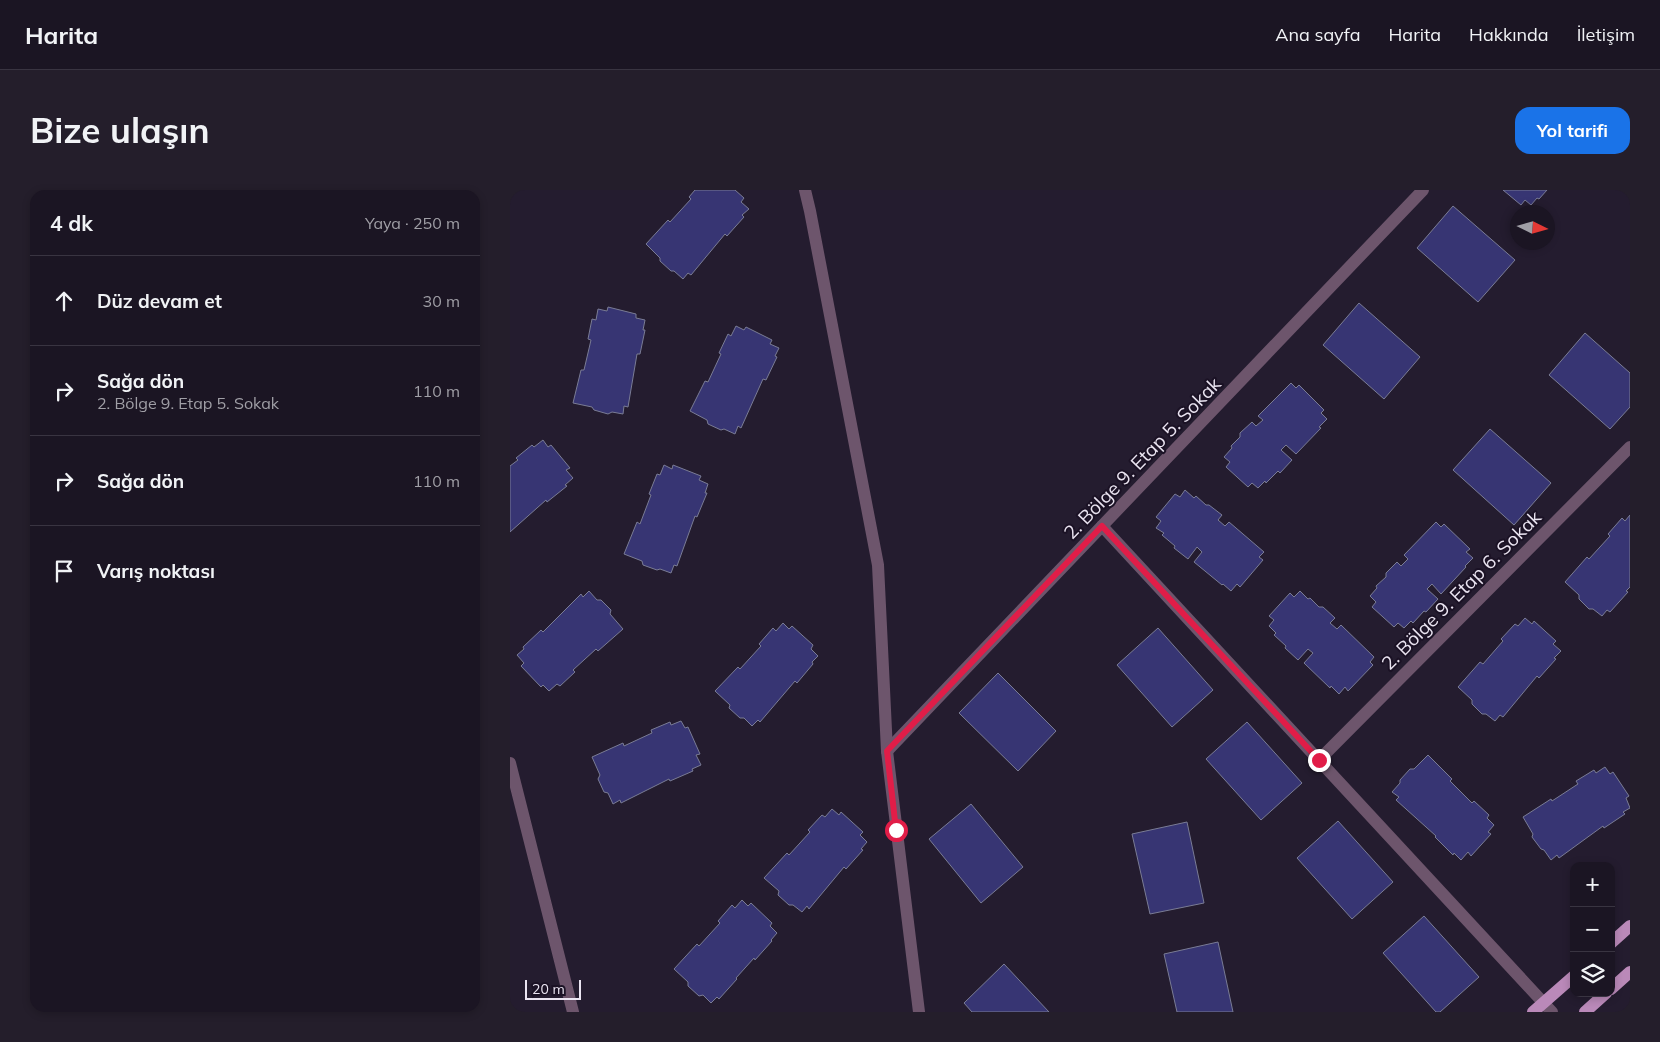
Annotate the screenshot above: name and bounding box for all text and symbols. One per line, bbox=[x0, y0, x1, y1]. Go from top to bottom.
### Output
text: Harita bbox=[25, 20, 98, 50]
text: Ana sayfa bbox=[1275, 23, 1361, 46]
text: Harita bbox=[1389, 23, 1441, 46]
text: Hakkında bbox=[1469, 23, 1549, 46]
text: İletişim bbox=[1577, 23, 1635, 46]
button: Yol tarifi bbox=[1515, 107, 1630, 154]
text: Bize ulaşın bbox=[30, 108, 210, 152]
north arrow bbox=[1510, 205, 1555, 250]
text: 4 dk bbox=[50, 210, 93, 236]
text: Yaya · 250 m bbox=[365, 213, 460, 233]
icon: ahead bbox=[50, 287, 78, 315]
text: Düz devam et bbox=[97, 289, 222, 313]
text: 30 m bbox=[423, 291, 460, 311]
text: Sağa dön bbox=[97, 369, 184, 393]
street label: 2. Bölge 9. Etap 5. Sokak bbox=[1058, 372, 1226, 544]
icon: right bbox=[50, 377, 78, 405]
text: 110 m bbox=[413, 381, 460, 401]
text: 2. Bölge 9. Etap 5. Sokak bbox=[97, 393, 279, 413]
icon: right bbox=[50, 467, 78, 495]
text: Sağa dön bbox=[97, 469, 184, 493]
text: 110 m bbox=[413, 471, 460, 491]
street label: 2. Bölge 9. Etap 6. Sokak bbox=[1376, 505, 1546, 675]
icon: arrive bbox=[50, 557, 78, 585]
text: Varış noktası bbox=[97, 559, 215, 583]
route end bbox=[1308, 749, 1331, 772]
route start bbox=[885, 819, 908, 842]
map controls bbox=[1570, 862, 1615, 997]
button: + bbox=[1570, 862, 1615, 907]
button: − bbox=[1570, 907, 1615, 952]
button: layers bbox=[1570, 952, 1615, 997]
scale bar bbox=[525, 977, 581, 1000]
text: 20 m bbox=[532, 980, 565, 998]

